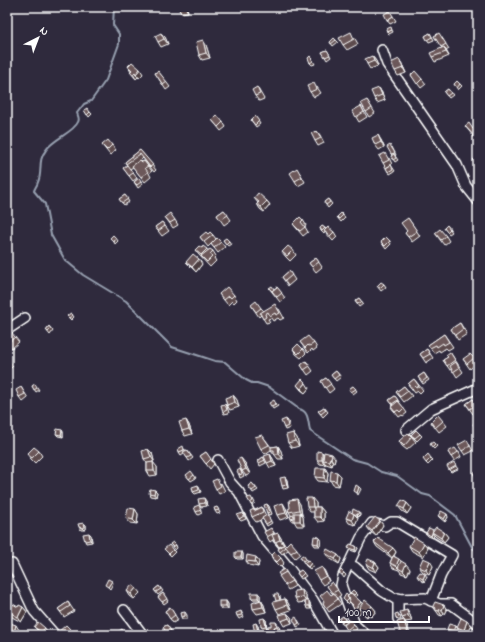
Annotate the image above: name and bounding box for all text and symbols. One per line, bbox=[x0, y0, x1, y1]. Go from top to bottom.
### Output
north arrow bbox=[18, 18, 58, 58]
text: N bbox=[36, 23, 52, 40]
scale bar bbox=[339, 598, 429, 624]
text: 100 m bbox=[345, 604, 372, 622]

